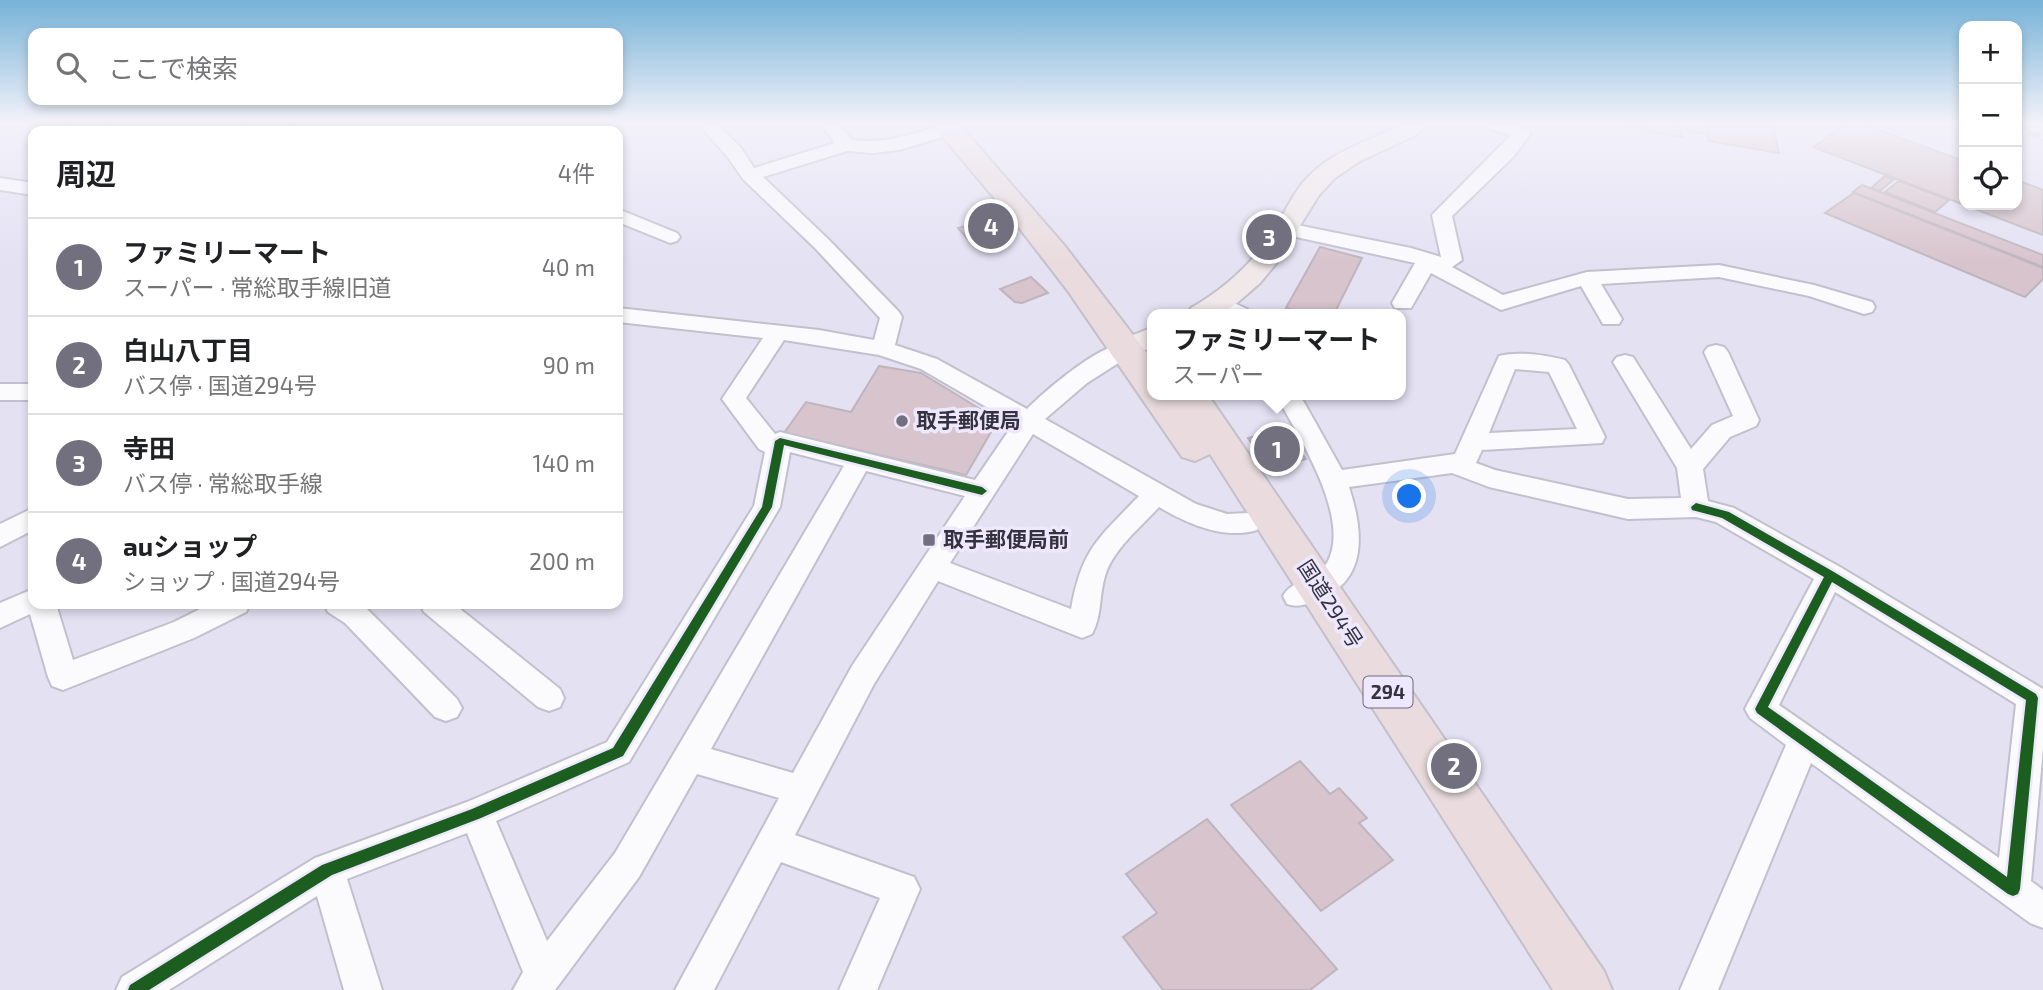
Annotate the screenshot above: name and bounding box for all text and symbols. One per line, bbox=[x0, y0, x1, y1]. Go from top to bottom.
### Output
map controls bbox=[1959, 21, 2022, 210]
button: + bbox=[1959, 21, 2022, 84]
search box bbox=[28, 28, 623, 105]
icon: search bbox=[52, 48, 90, 86]
text: ここで検索 bbox=[108, 52, 238, 83]
button: − bbox=[1959, 84, 2022, 147]
button: locate bbox=[1959, 147, 2022, 210]
text: 周辺 bbox=[56, 155, 116, 191]
text: 4件 bbox=[558, 159, 595, 187]
pin: 4 bbox=[968, 200, 1014, 252]
pin: 3 bbox=[1246, 211, 1292, 263]
text: ファミリーマート bbox=[123, 236, 331, 267]
text: 1 bbox=[74, 253, 84, 281]
text: 40 m bbox=[542, 253, 595, 281]
text: スーパー · 常総取手線旧道 bbox=[123, 273, 391, 301]
popup bbox=[1147, 309, 1406, 400]
text: ファミリーマート bbox=[1172, 323, 1381, 354]
text: 白山八丁目 bbox=[123, 334, 253, 365]
text: 2 bbox=[72, 351, 86, 379]
text: 90 m bbox=[543, 351, 595, 379]
text: スーパー bbox=[1172, 360, 1264, 388]
text: バス停 · 国道294号 bbox=[123, 371, 317, 399]
place label: 取手郵便局 bbox=[916, 407, 1021, 432]
marker: 取手郵便局 bbox=[894, 413, 910, 429]
pin: 1 bbox=[1254, 423, 1300, 475]
text: 寺田 bbox=[123, 432, 175, 463]
text: 3 bbox=[72, 449, 86, 477]
text: 140 m bbox=[533, 449, 595, 477]
text: バス停 · 常総取手線 bbox=[123, 469, 323, 497]
your location bbox=[1392, 479, 1426, 513]
place label: 取手郵便局前 bbox=[943, 526, 1069, 551]
text: auショップ bbox=[123, 530, 257, 561]
marker: 取手郵便局前 bbox=[921, 532, 937, 548]
text: 4 bbox=[72, 547, 86, 575]
text: 200 m bbox=[529, 547, 595, 575]
street label: 国道294号 bbox=[1294, 555, 1369, 652]
text: ショップ · 国道294号 bbox=[123, 567, 340, 595]
road number: 294 bbox=[1364, 677, 1412, 708]
pin: 2 bbox=[1431, 740, 1477, 792]

